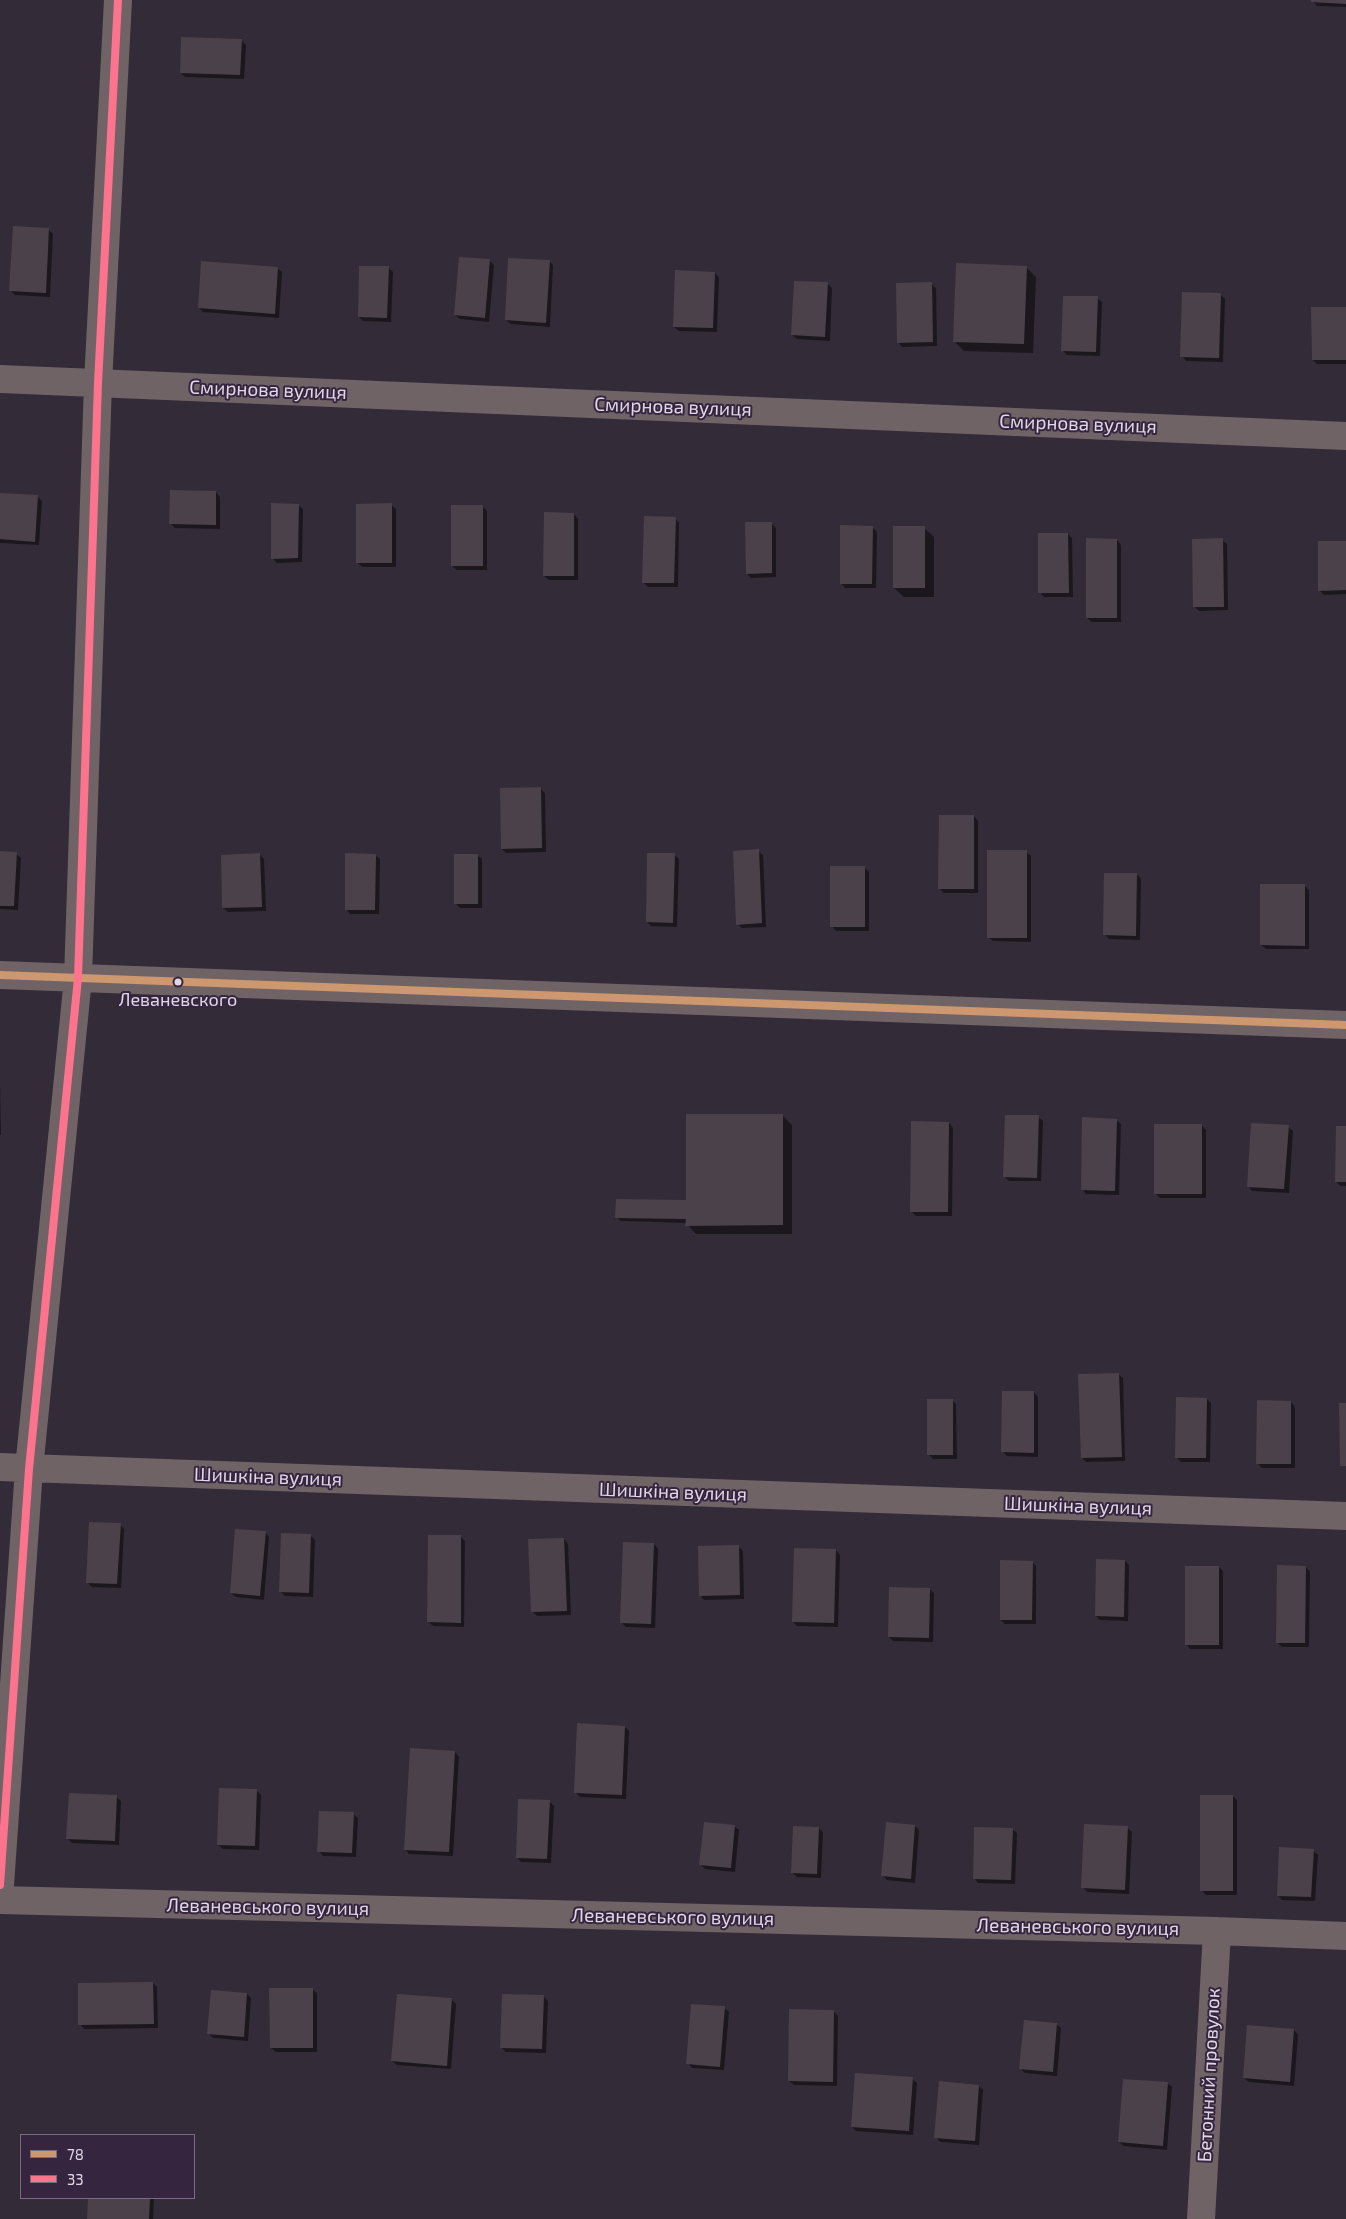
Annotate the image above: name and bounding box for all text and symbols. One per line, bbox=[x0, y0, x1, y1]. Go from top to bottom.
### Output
street label: Смирнова вулиця bbox=[189, 376, 347, 404]
street label: Смирнова вулиця bbox=[594, 393, 752, 421]
street label: Смирнова вулиця bbox=[999, 410, 1157, 438]
marker: Леваневского bbox=[173, 977, 183, 987]
place label: Леваневского bbox=[119, 989, 237, 1011]
street label: Шишкіна вулиця bbox=[194, 1463, 342, 1491]
street label: Шишкіна вулиця bbox=[599, 1478, 747, 1506]
street label: Шишкіна вулиця bbox=[1004, 1492, 1152, 1520]
street label: Леваневського вулиця bbox=[167, 1894, 369, 1920]
street label: Леваневського вулиця bbox=[572, 1904, 774, 1930]
street label: Леваневського вулиця bbox=[977, 1914, 1179, 1940]
street label: Бетонний провулок bbox=[1193, 1987, 1225, 2163]
legend bbox=[20, 2134, 195, 2199]
text: 78 bbox=[67, 2145, 84, 2163]
text: 33 bbox=[67, 2170, 84, 2188]

